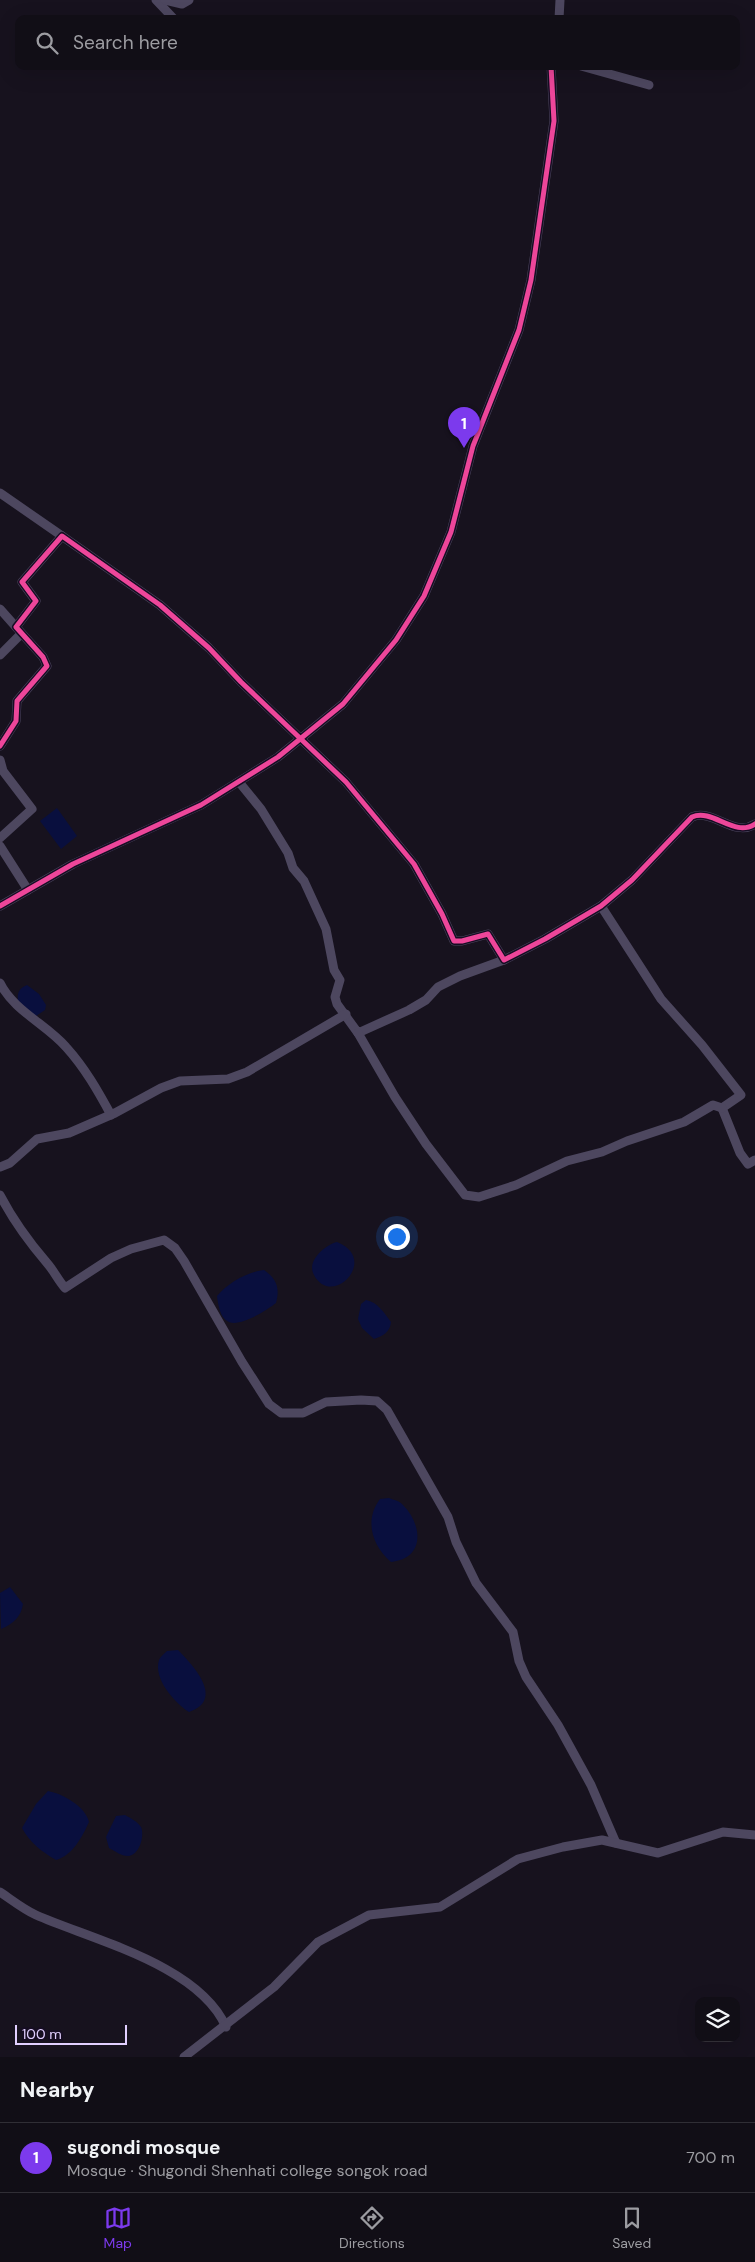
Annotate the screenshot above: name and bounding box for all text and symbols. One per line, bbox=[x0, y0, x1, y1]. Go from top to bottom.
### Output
search box bbox=[15, 15, 740, 70]
icon: search bbox=[33, 29, 61, 57]
text: Search here bbox=[73, 30, 178, 55]
pin: 1 bbox=[448, 407, 480, 448]
your location bbox=[384, 1224, 410, 1250]
map controls bbox=[695, 1997, 740, 2042]
button: layers bbox=[695, 1997, 740, 2042]
scale bar bbox=[15, 2022, 128, 2045]
text: 100 m bbox=[22, 2025, 62, 2043]
text: Nearby bbox=[20, 2076, 94, 2104]
text: sugondi mosque bbox=[67, 2135, 220, 2160]
text: 1 bbox=[33, 2147, 39, 2168]
text: 700 m bbox=[686, 2147, 735, 2168]
text: Mosque · Shugondi Shenhati college songok road bbox=[67, 2160, 428, 2181]
tab: Map bbox=[104, 2204, 132, 2252]
tab: Directions bbox=[339, 2204, 405, 2252]
tab: Saved bbox=[612, 2204, 651, 2252]

